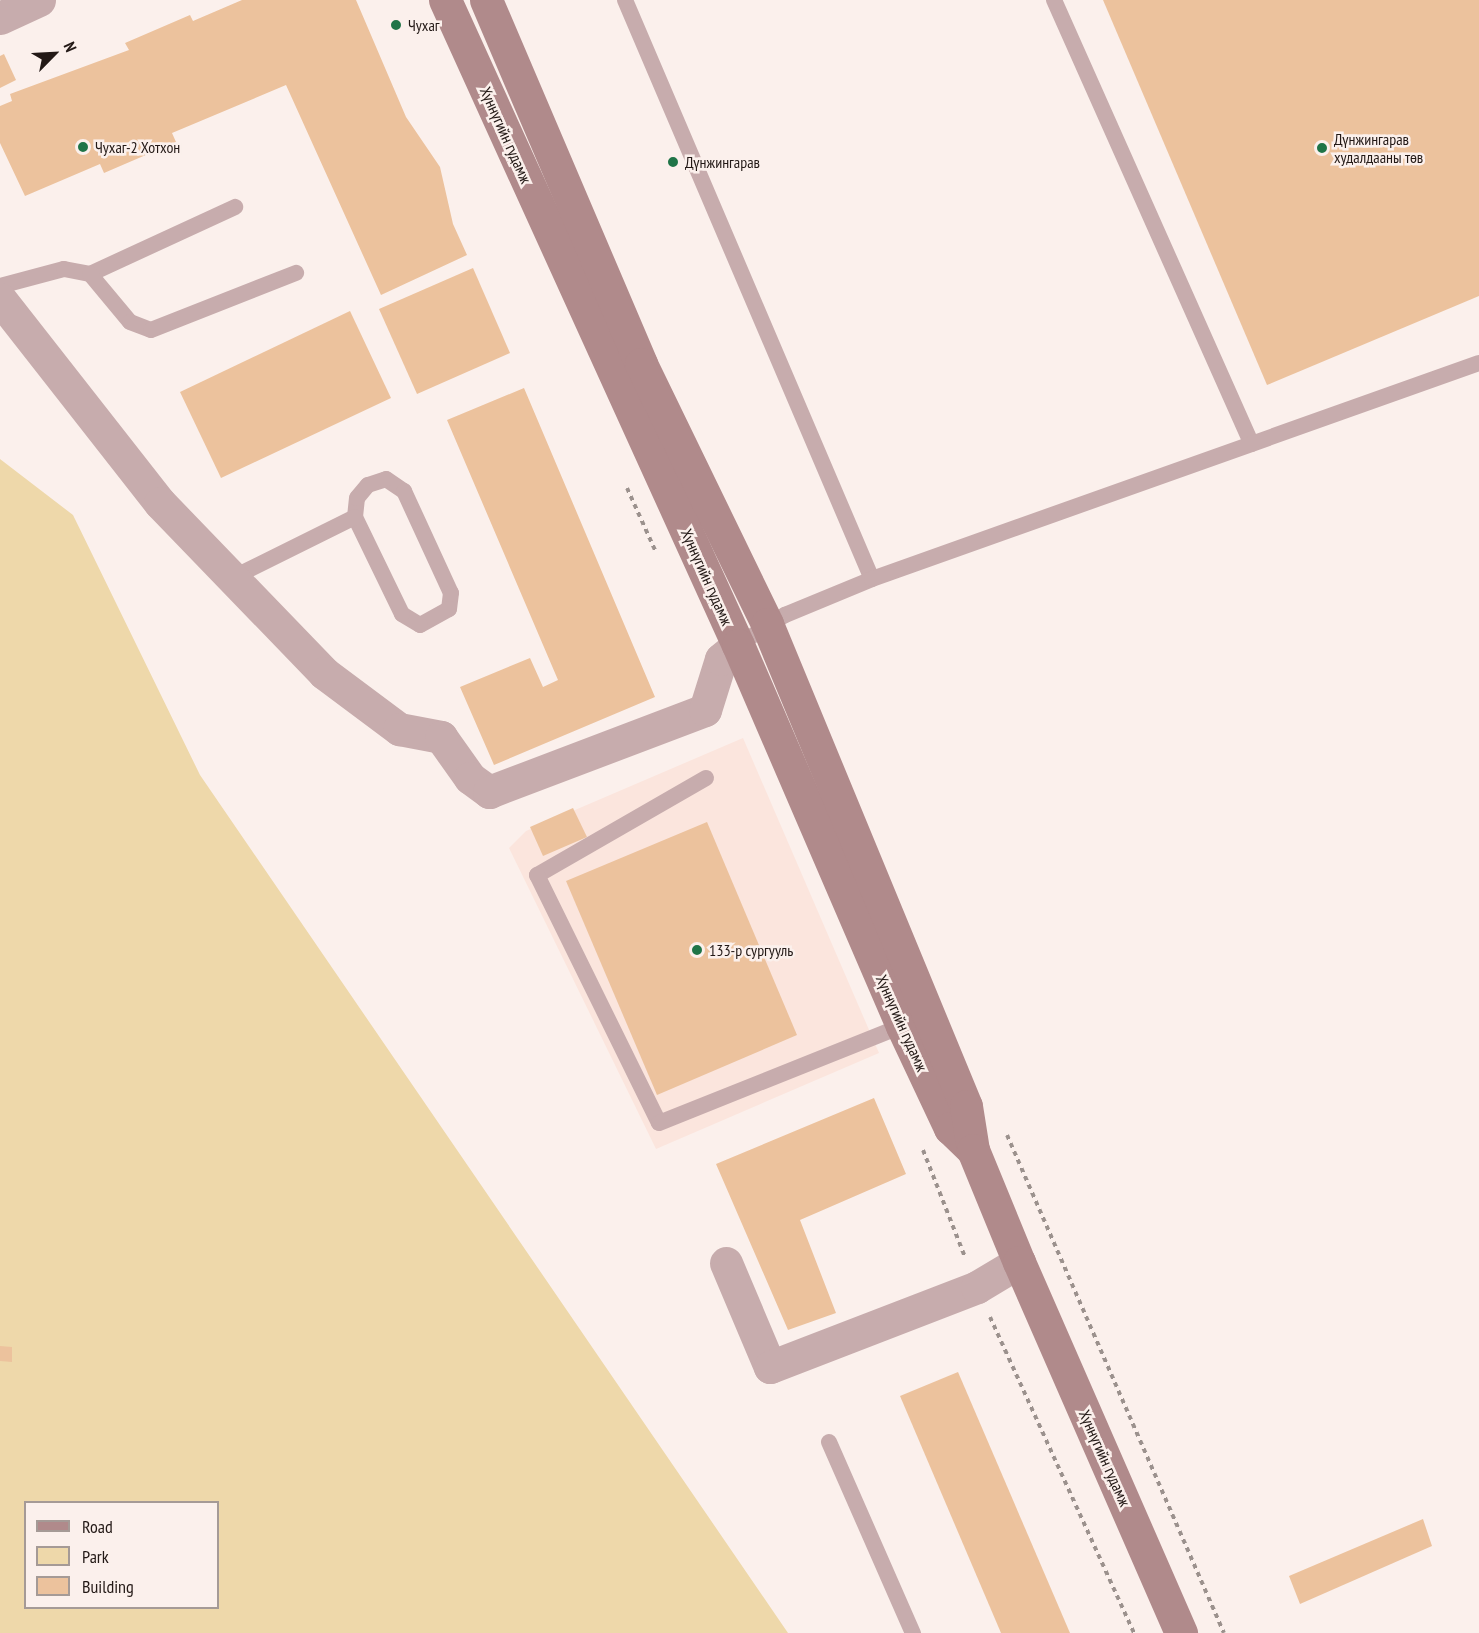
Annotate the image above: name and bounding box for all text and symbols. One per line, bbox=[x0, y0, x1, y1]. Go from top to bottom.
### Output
place label: Чухаг bbox=[408, 15, 440, 35]
marker: Чухаг bbox=[389, 18, 403, 32]
north arrow bbox=[24, 24, 84, 84]
text: N bbox=[60, 39, 81, 55]
street label: Хүннүгийн гудамж bbox=[476, 84, 536, 186]
place label: Дүнжингарав худалдааны төв bbox=[1334, 129, 1423, 167]
place label: Чухаг-2 Хотхон bbox=[95, 137, 181, 157]
marker: Чухаг-2 Хотхон bbox=[76, 140, 90, 154]
marker: Дүнжингарав худалдааны төв bbox=[1315, 141, 1329, 155]
place label: Дүнжингарав bbox=[685, 152, 760, 172]
marker: Дүнжингарав bbox=[666, 155, 680, 169]
street label: Хүннүгийн гудамж bbox=[677, 526, 737, 628]
place label: 133-р сургууль bbox=[709, 940, 793, 960]
marker: 133-р сургууль bbox=[690, 943, 704, 957]
street label: Хүннүгийн гудамж bbox=[872, 972, 932, 1074]
street label: Хүннүгийн гудамж bbox=[1075, 1407, 1135, 1509]
legend bbox=[24, 1501, 219, 1609]
text: Road bbox=[82, 1515, 113, 1538]
text: Park bbox=[82, 1545, 109, 1568]
text: Building bbox=[82, 1575, 134, 1598]

